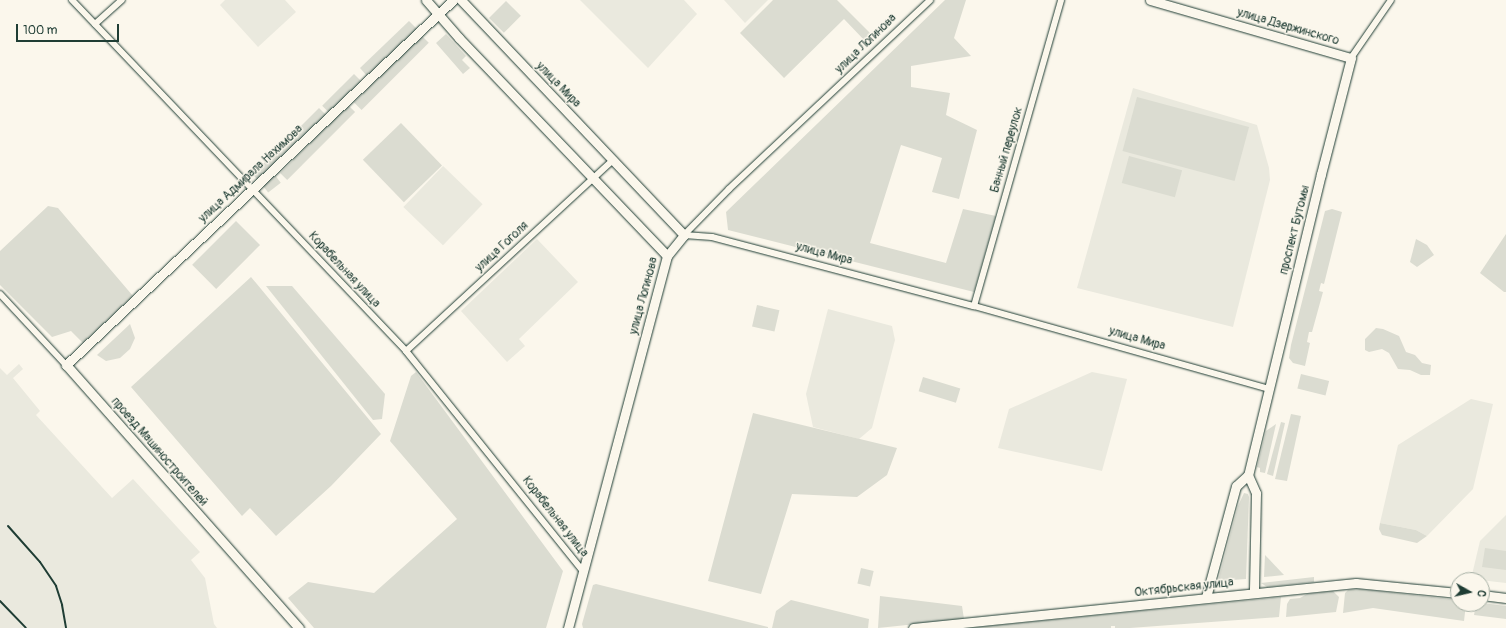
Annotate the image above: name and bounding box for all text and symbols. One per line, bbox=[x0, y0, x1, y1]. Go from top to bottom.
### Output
street label: улица Дзержинского bbox=[1235, 6, 1341, 48]
street label: улица Логинова bbox=[832, 11, 900, 77]
scale bar bbox=[18, 16, 121, 42]
text: 100 m bbox=[23, 23, 57, 38]
street label: улица Мира bbox=[533, 59, 583, 111]
street label: Банный переулок bbox=[988, 105, 1026, 195]
street label: улица Адмирала Нахимова bbox=[196, 122, 306, 226]
street label: проспект Бутомы bbox=[1277, 184, 1313, 276]
street label: улица Гоголя bbox=[473, 219, 531, 275]
street label: Корабельная улица bbox=[305, 229, 383, 311]
street label: улица Мира bbox=[794, 240, 854, 268]
street label: улица Логинова bbox=[627, 256, 661, 336]
street label: улица Мира bbox=[1107, 324, 1167, 354]
street label: проезд Машиностроителей bbox=[108, 395, 210, 509]
street label: Корабельная улица bbox=[519, 474, 591, 560]
north arrow bbox=[1450, 572, 1490, 612]
street label: Октябрьская улица bbox=[1134, 576, 1234, 600]
text: С bbox=[1474, 589, 1488, 598]

